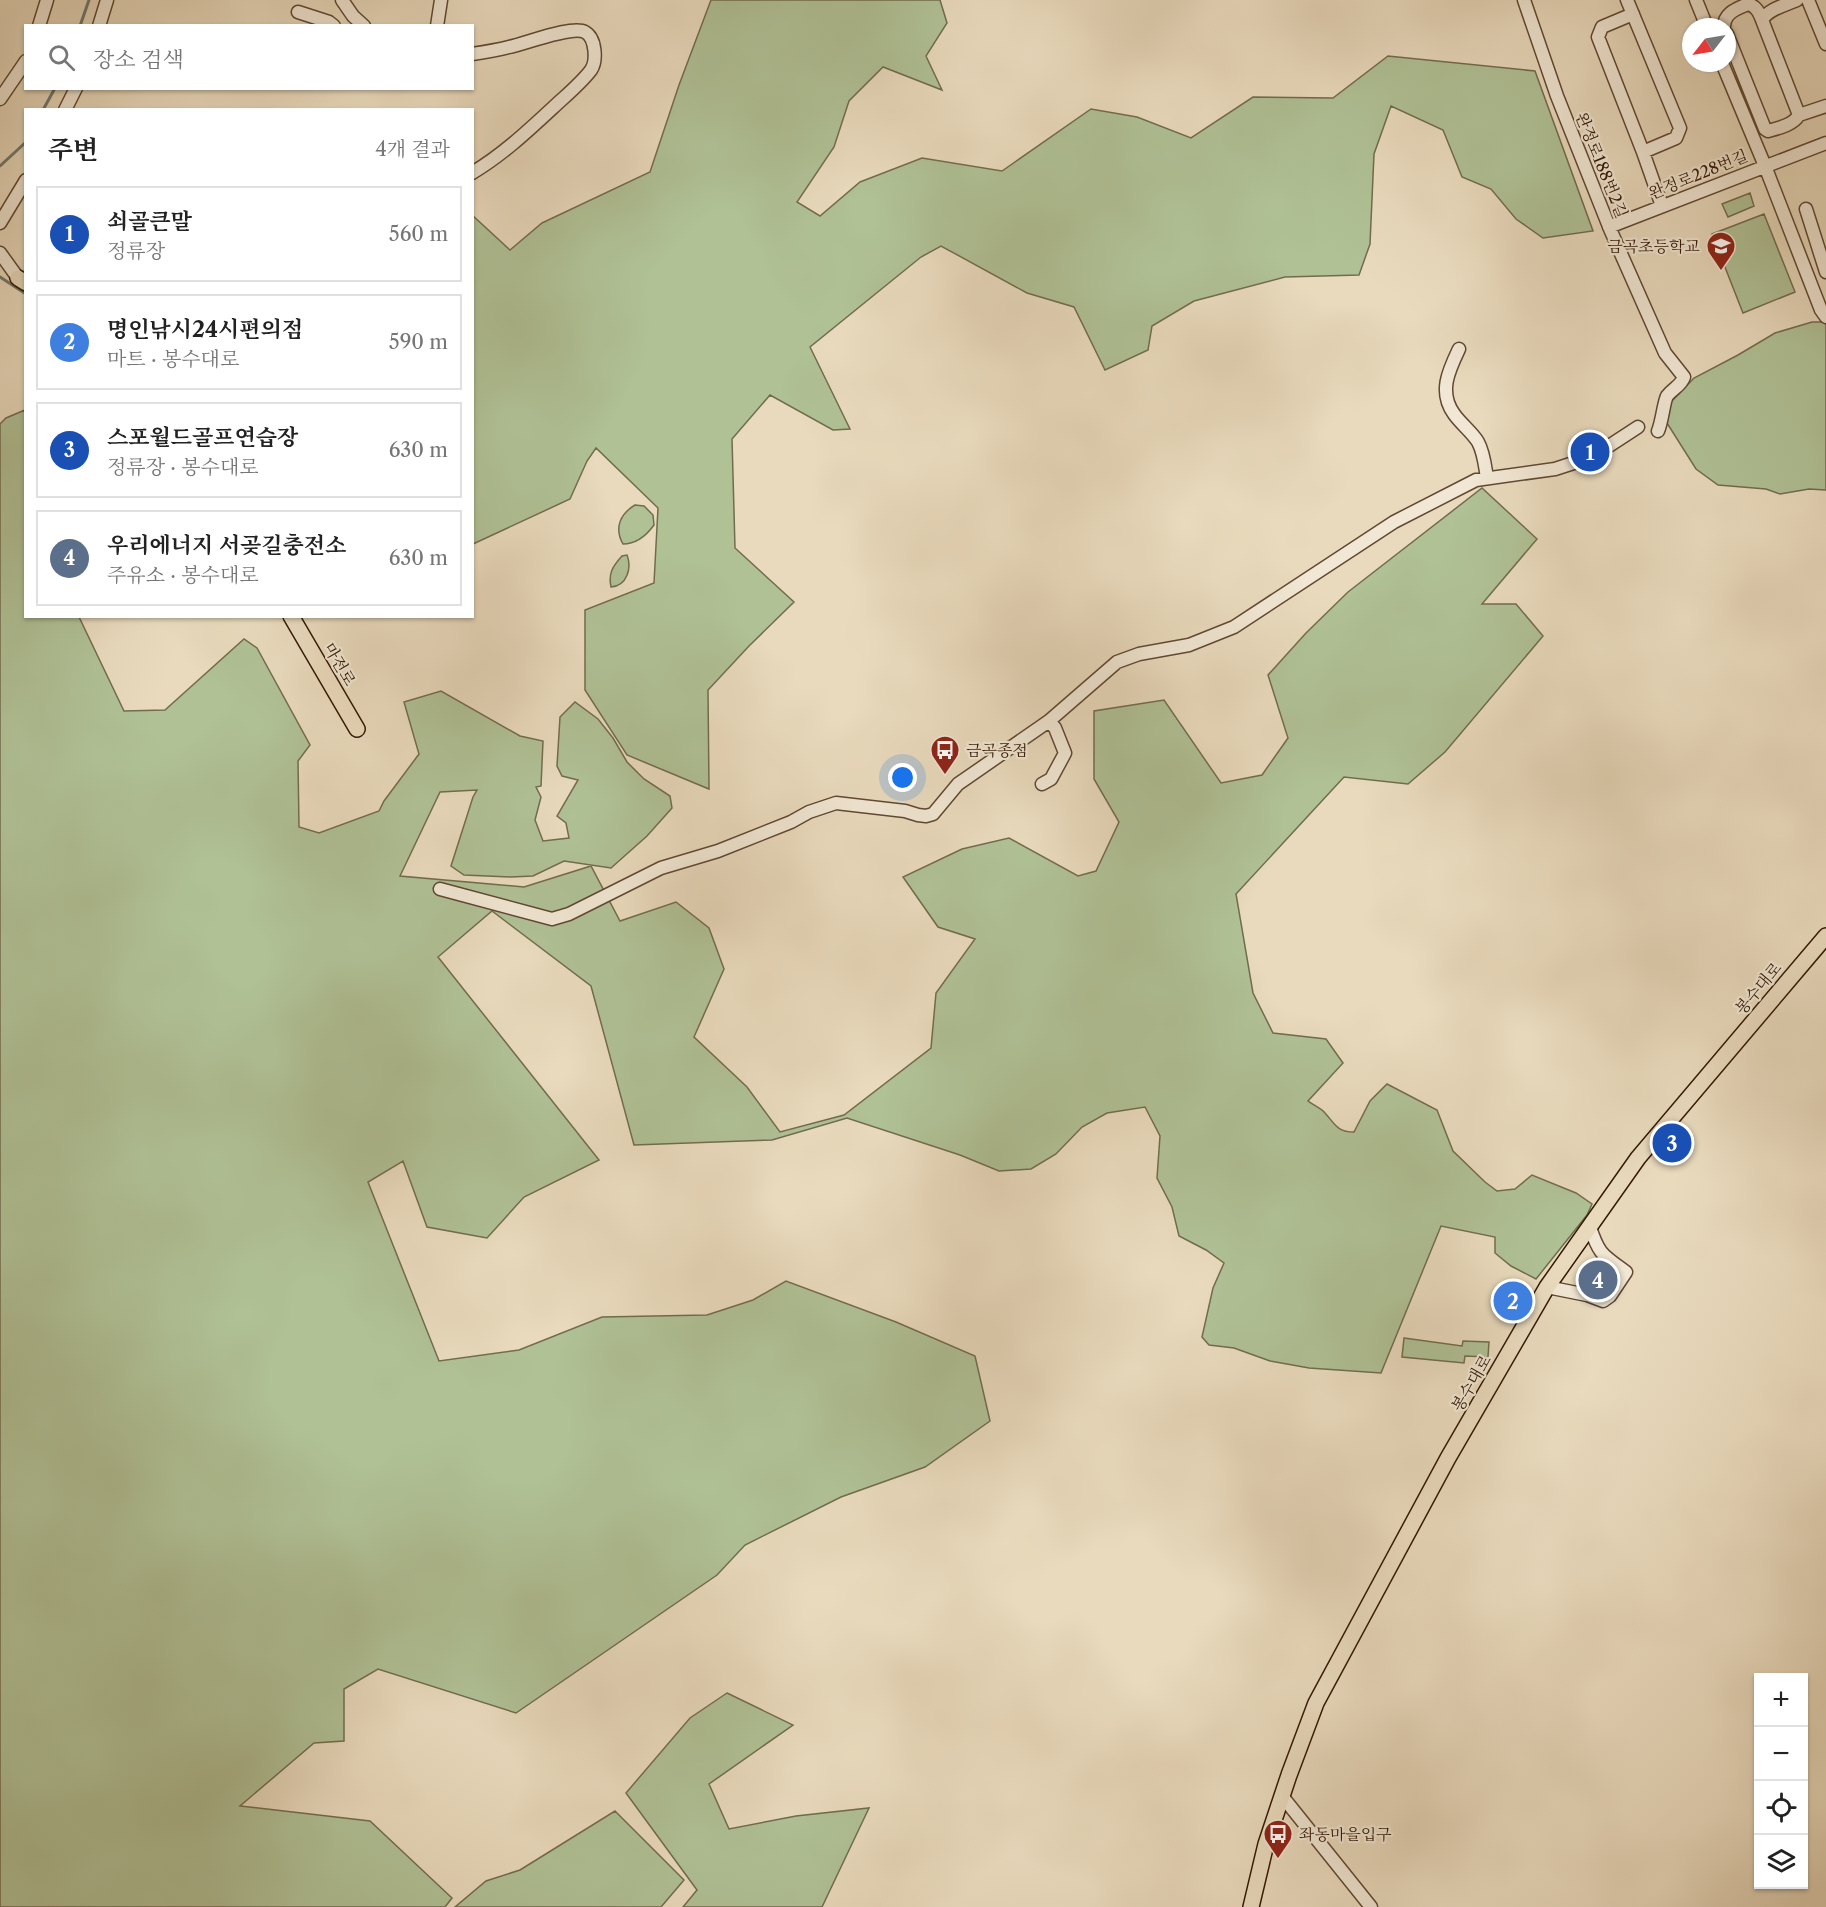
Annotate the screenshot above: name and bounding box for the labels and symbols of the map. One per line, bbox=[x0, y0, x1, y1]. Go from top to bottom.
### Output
north arrow bbox=[1682, 18, 1736, 72]
street label: 완정로188번2길 bbox=[1572, 109, 1632, 221]
street label: 완정로228번길 bbox=[1645, 145, 1751, 203]
school or university icon: 금곡초등학교 bbox=[1705, 230, 1737, 272]
place label: 금곡초등학교 bbox=[1607, 236, 1700, 256]
pin: 1 bbox=[1570, 430, 1610, 474]
street label: 마전로 bbox=[320, 639, 361, 690]
bus stop icon: 금곡종점 bbox=[929, 734, 961, 776]
place label: 금곡종점 bbox=[966, 740, 1028, 760]
your location bbox=[888, 763, 917, 792]
street label: 봉수대로 bbox=[1730, 957, 1786, 1018]
pin: 3 bbox=[1652, 1120, 1692, 1166]
pin: 4 bbox=[1578, 1258, 1618, 1302]
pin: 2 bbox=[1494, 1278, 1532, 1324]
street label: 봉수대로 bbox=[1447, 1351, 1495, 1415]
bus stop icon: 좌동마을입구 bbox=[1262, 1818, 1294, 1860]
place label: 좌동마을입구 bbox=[1299, 1824, 1392, 1844]

